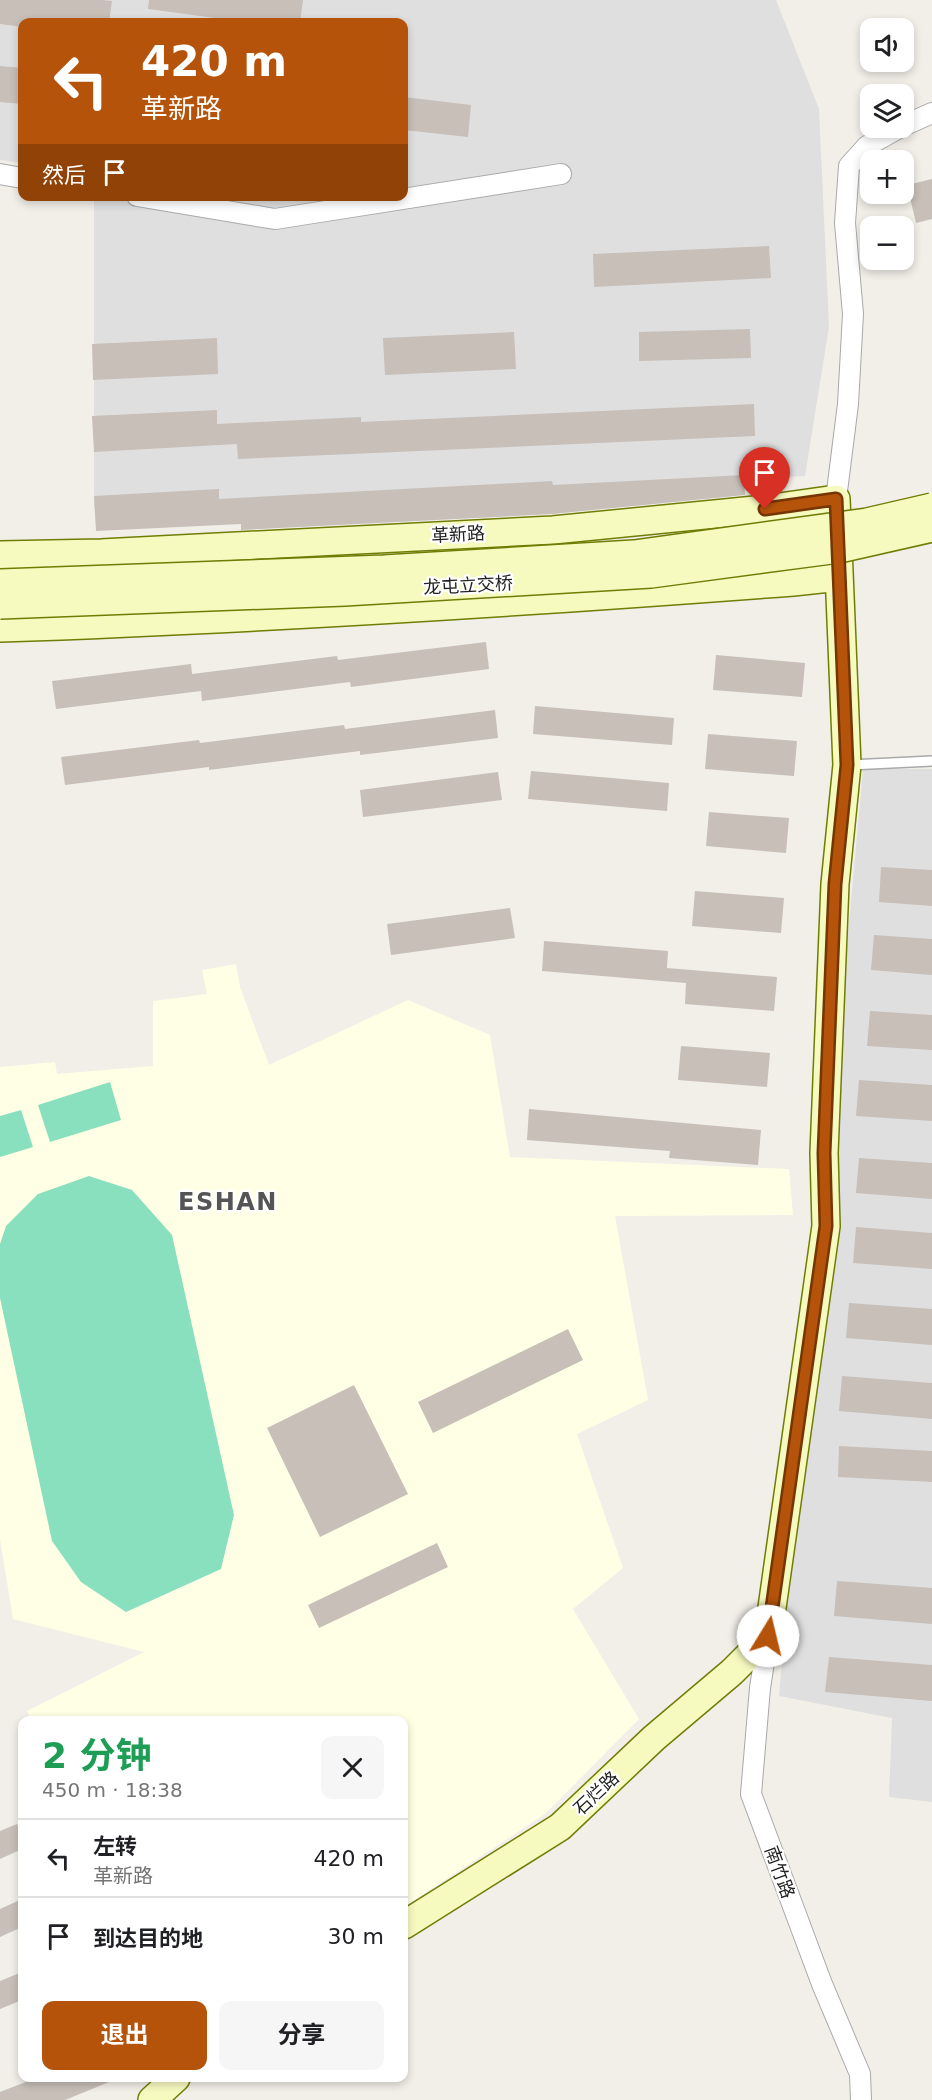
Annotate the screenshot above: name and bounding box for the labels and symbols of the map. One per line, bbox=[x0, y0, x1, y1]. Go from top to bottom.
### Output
pin bbox=[739, 447, 790, 509]
street label: 革新路 bbox=[430, 522, 486, 546]
street label: 龙屯立交桥 bbox=[423, 572, 513, 598]
district label: ESHAN bbox=[178, 1188, 278, 1216]
position arrow bbox=[736, 1604, 800, 1668]
street label: 石烂路 bbox=[569, 1767, 623, 1819]
street label: 南竹路 bbox=[761, 1843, 799, 1901]

